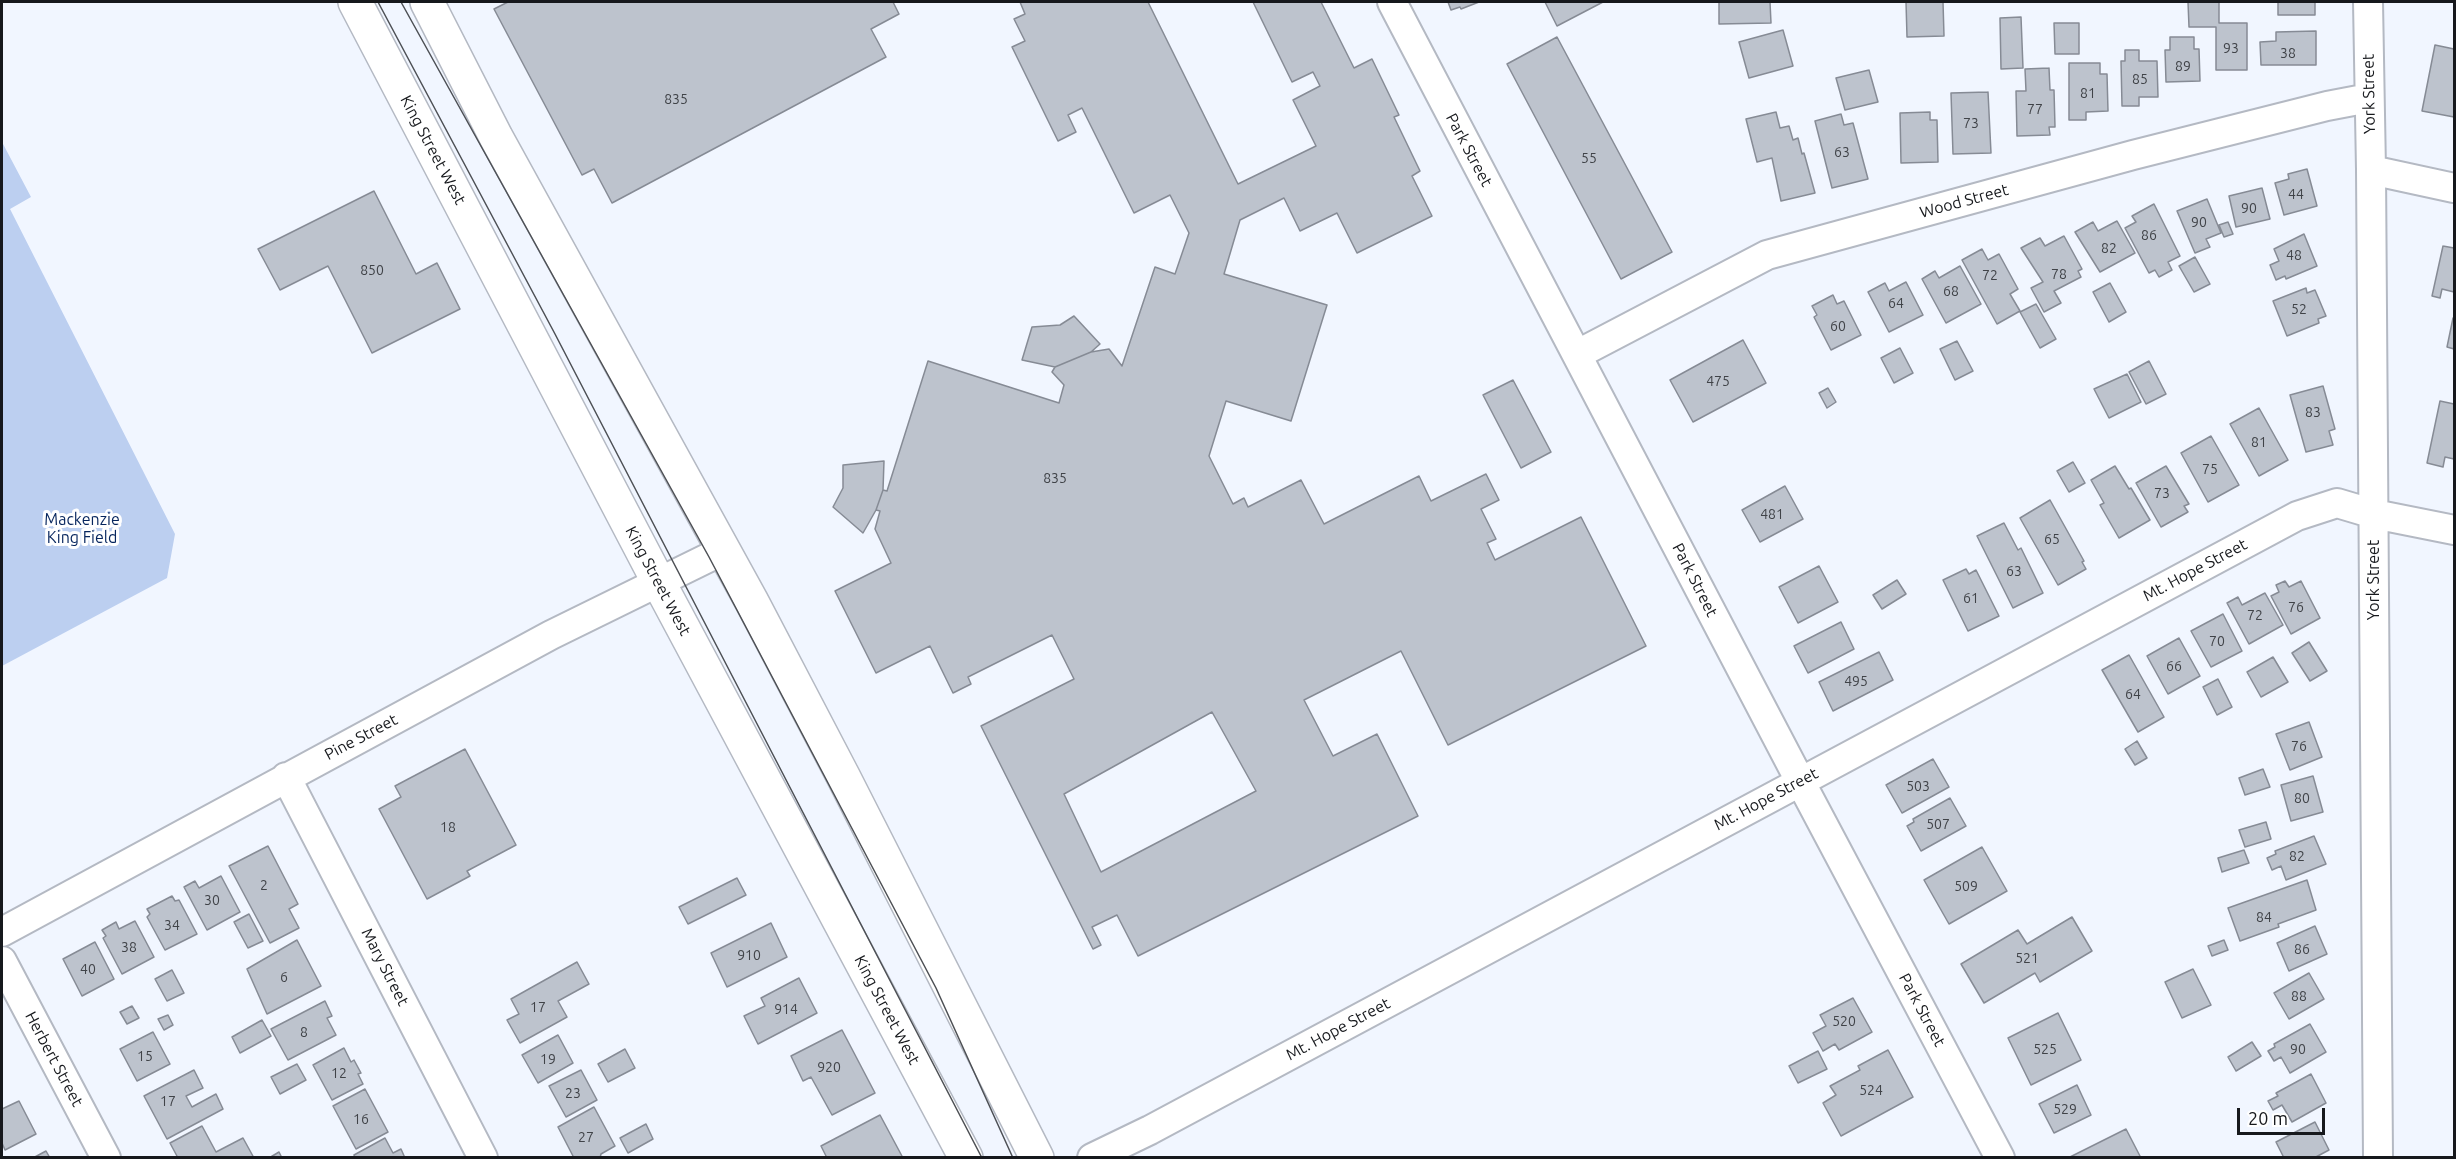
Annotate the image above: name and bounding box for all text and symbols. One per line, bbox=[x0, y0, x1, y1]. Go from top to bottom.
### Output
house number: 93 bbox=[2223, 40, 2239, 56]
house number: 38 bbox=[2280, 45, 2296, 61]
street label: York Street bbox=[2359, 54, 2379, 134]
house number: 89 bbox=[2175, 58, 2191, 74]
house number: 85 bbox=[2132, 71, 2148, 87]
house number: 81 bbox=[2080, 85, 2096, 101]
house number: 835 bbox=[664, 91, 688, 107]
street label: King Street West bbox=[396, 92, 470, 208]
house number: 77 bbox=[2027, 101, 2043, 117]
street label: Park Street bbox=[1442, 110, 1496, 190]
house number: 73 bbox=[1963, 115, 1979, 131]
house number: 63 bbox=[1834, 144, 1850, 160]
house number: 55 bbox=[1581, 150, 1597, 166]
street label: Wood Street bbox=[1918, 180, 2010, 222]
house number: 44 bbox=[2288, 186, 2304, 202]
house number: 90 bbox=[2241, 200, 2257, 216]
house number: 90 bbox=[2191, 214, 2207, 230]
house number: 86 bbox=[2141, 227, 2157, 243]
house number: 82 bbox=[2101, 240, 2117, 256]
house number: 48 bbox=[2286, 247, 2302, 263]
house number: 850 bbox=[360, 262, 384, 278]
house number: 78 bbox=[2051, 266, 2067, 282]
house number: 72 bbox=[1982, 267, 1998, 283]
house number: 68 bbox=[1943, 283, 1959, 299]
house number: 64 bbox=[1888, 295, 1904, 311]
house number: 52 bbox=[2291, 301, 2307, 317]
house number: 60 bbox=[1830, 318, 1846, 334]
house number: 475 bbox=[1706, 373, 1730, 389]
house number: 83 bbox=[2305, 404, 2321, 420]
house number: 81 bbox=[2251, 434, 2267, 450]
house number: 75 bbox=[2202, 461, 2218, 477]
house number: 835 bbox=[1043, 470, 1067, 486]
house number: 73 bbox=[2154, 485, 2170, 501]
house number: 481 bbox=[1760, 506, 1784, 522]
park label: Mackenzie King Field bbox=[44, 510, 120, 548]
street label: King Street West bbox=[621, 523, 695, 639]
house number: 65 bbox=[2044, 531, 2060, 547]
street label: Mt. Hope Street bbox=[2140, 535, 2250, 605]
street label: Park Street bbox=[1668, 540, 1722, 620]
street label: York Street bbox=[2364, 540, 2384, 620]
house number: 63 bbox=[2006, 563, 2022, 579]
house number: 61 bbox=[1963, 590, 1979, 606]
house number: 76 bbox=[2288, 599, 2304, 615]
house number: 72 bbox=[2247, 607, 2263, 623]
house number: 70 bbox=[2209, 633, 2225, 649]
house number: 66 bbox=[2166, 658, 2182, 674]
house number: 495 bbox=[1844, 673, 1868, 689]
house number: 64 bbox=[2125, 686, 2141, 702]
street label: Pine Street bbox=[321, 710, 401, 764]
house number: 76 bbox=[2291, 738, 2307, 754]
street label: Mt. Hope Street bbox=[1711, 764, 1821, 834]
house number: 503 bbox=[1906, 778, 1930, 794]
house number: 80 bbox=[2294, 790, 2310, 806]
house number: 507 bbox=[1926, 816, 1950, 832]
house number: 18 bbox=[440, 819, 456, 835]
house number: 82 bbox=[2289, 848, 2305, 864]
house number: 2 bbox=[260, 877, 268, 893]
house number: 509 bbox=[1954, 878, 1978, 894]
house number: 30 bbox=[204, 892, 220, 908]
house number: 84 bbox=[2256, 909, 2272, 925]
house number: 34 bbox=[164, 917, 180, 933]
street label: Mary Street bbox=[357, 925, 413, 1009]
house number: 38 bbox=[121, 939, 137, 955]
house number: 86 bbox=[2294, 941, 2310, 957]
house number: 910 bbox=[737, 947, 761, 963]
house number: 521 bbox=[2015, 950, 2039, 966]
street label: King Street West bbox=[850, 952, 924, 1068]
house number: 40 bbox=[80, 961, 96, 977]
house number: 6 bbox=[280, 969, 288, 985]
street label: Park Street bbox=[1895, 970, 1949, 1050]
house number: 88 bbox=[2291, 988, 2307, 1004]
street label: Mt. Hope Street bbox=[1283, 994, 1393, 1064]
house number: 17 bbox=[530, 999, 546, 1015]
house number: 914 bbox=[774, 1001, 798, 1017]
street label: Herbert Street bbox=[21, 1008, 87, 1110]
house number: 520 bbox=[1832, 1013, 1856, 1029]
house number: 8 bbox=[300, 1024, 308, 1040]
house number: 525 bbox=[2033, 1041, 2057, 1057]
house number: 90 bbox=[2290, 1041, 2306, 1057]
house number: 15 bbox=[137, 1048, 153, 1064]
house number: 19 bbox=[540, 1051, 556, 1067]
house number: 920 bbox=[817, 1059, 841, 1075]
house number: 12 bbox=[331, 1065, 347, 1081]
house number: 524 bbox=[1859, 1082, 1883, 1098]
house number: 23 bbox=[565, 1085, 581, 1101]
house number: 17 bbox=[160, 1093, 176, 1109]
scale bar bbox=[2240, 1096, 2328, 1134]
house number: 529 bbox=[2053, 1101, 2077, 1117]
text: 20 m bbox=[2248, 1108, 2288, 1128]
house number: 16 bbox=[353, 1111, 369, 1127]
house number: 27 bbox=[578, 1129, 594, 1145]

